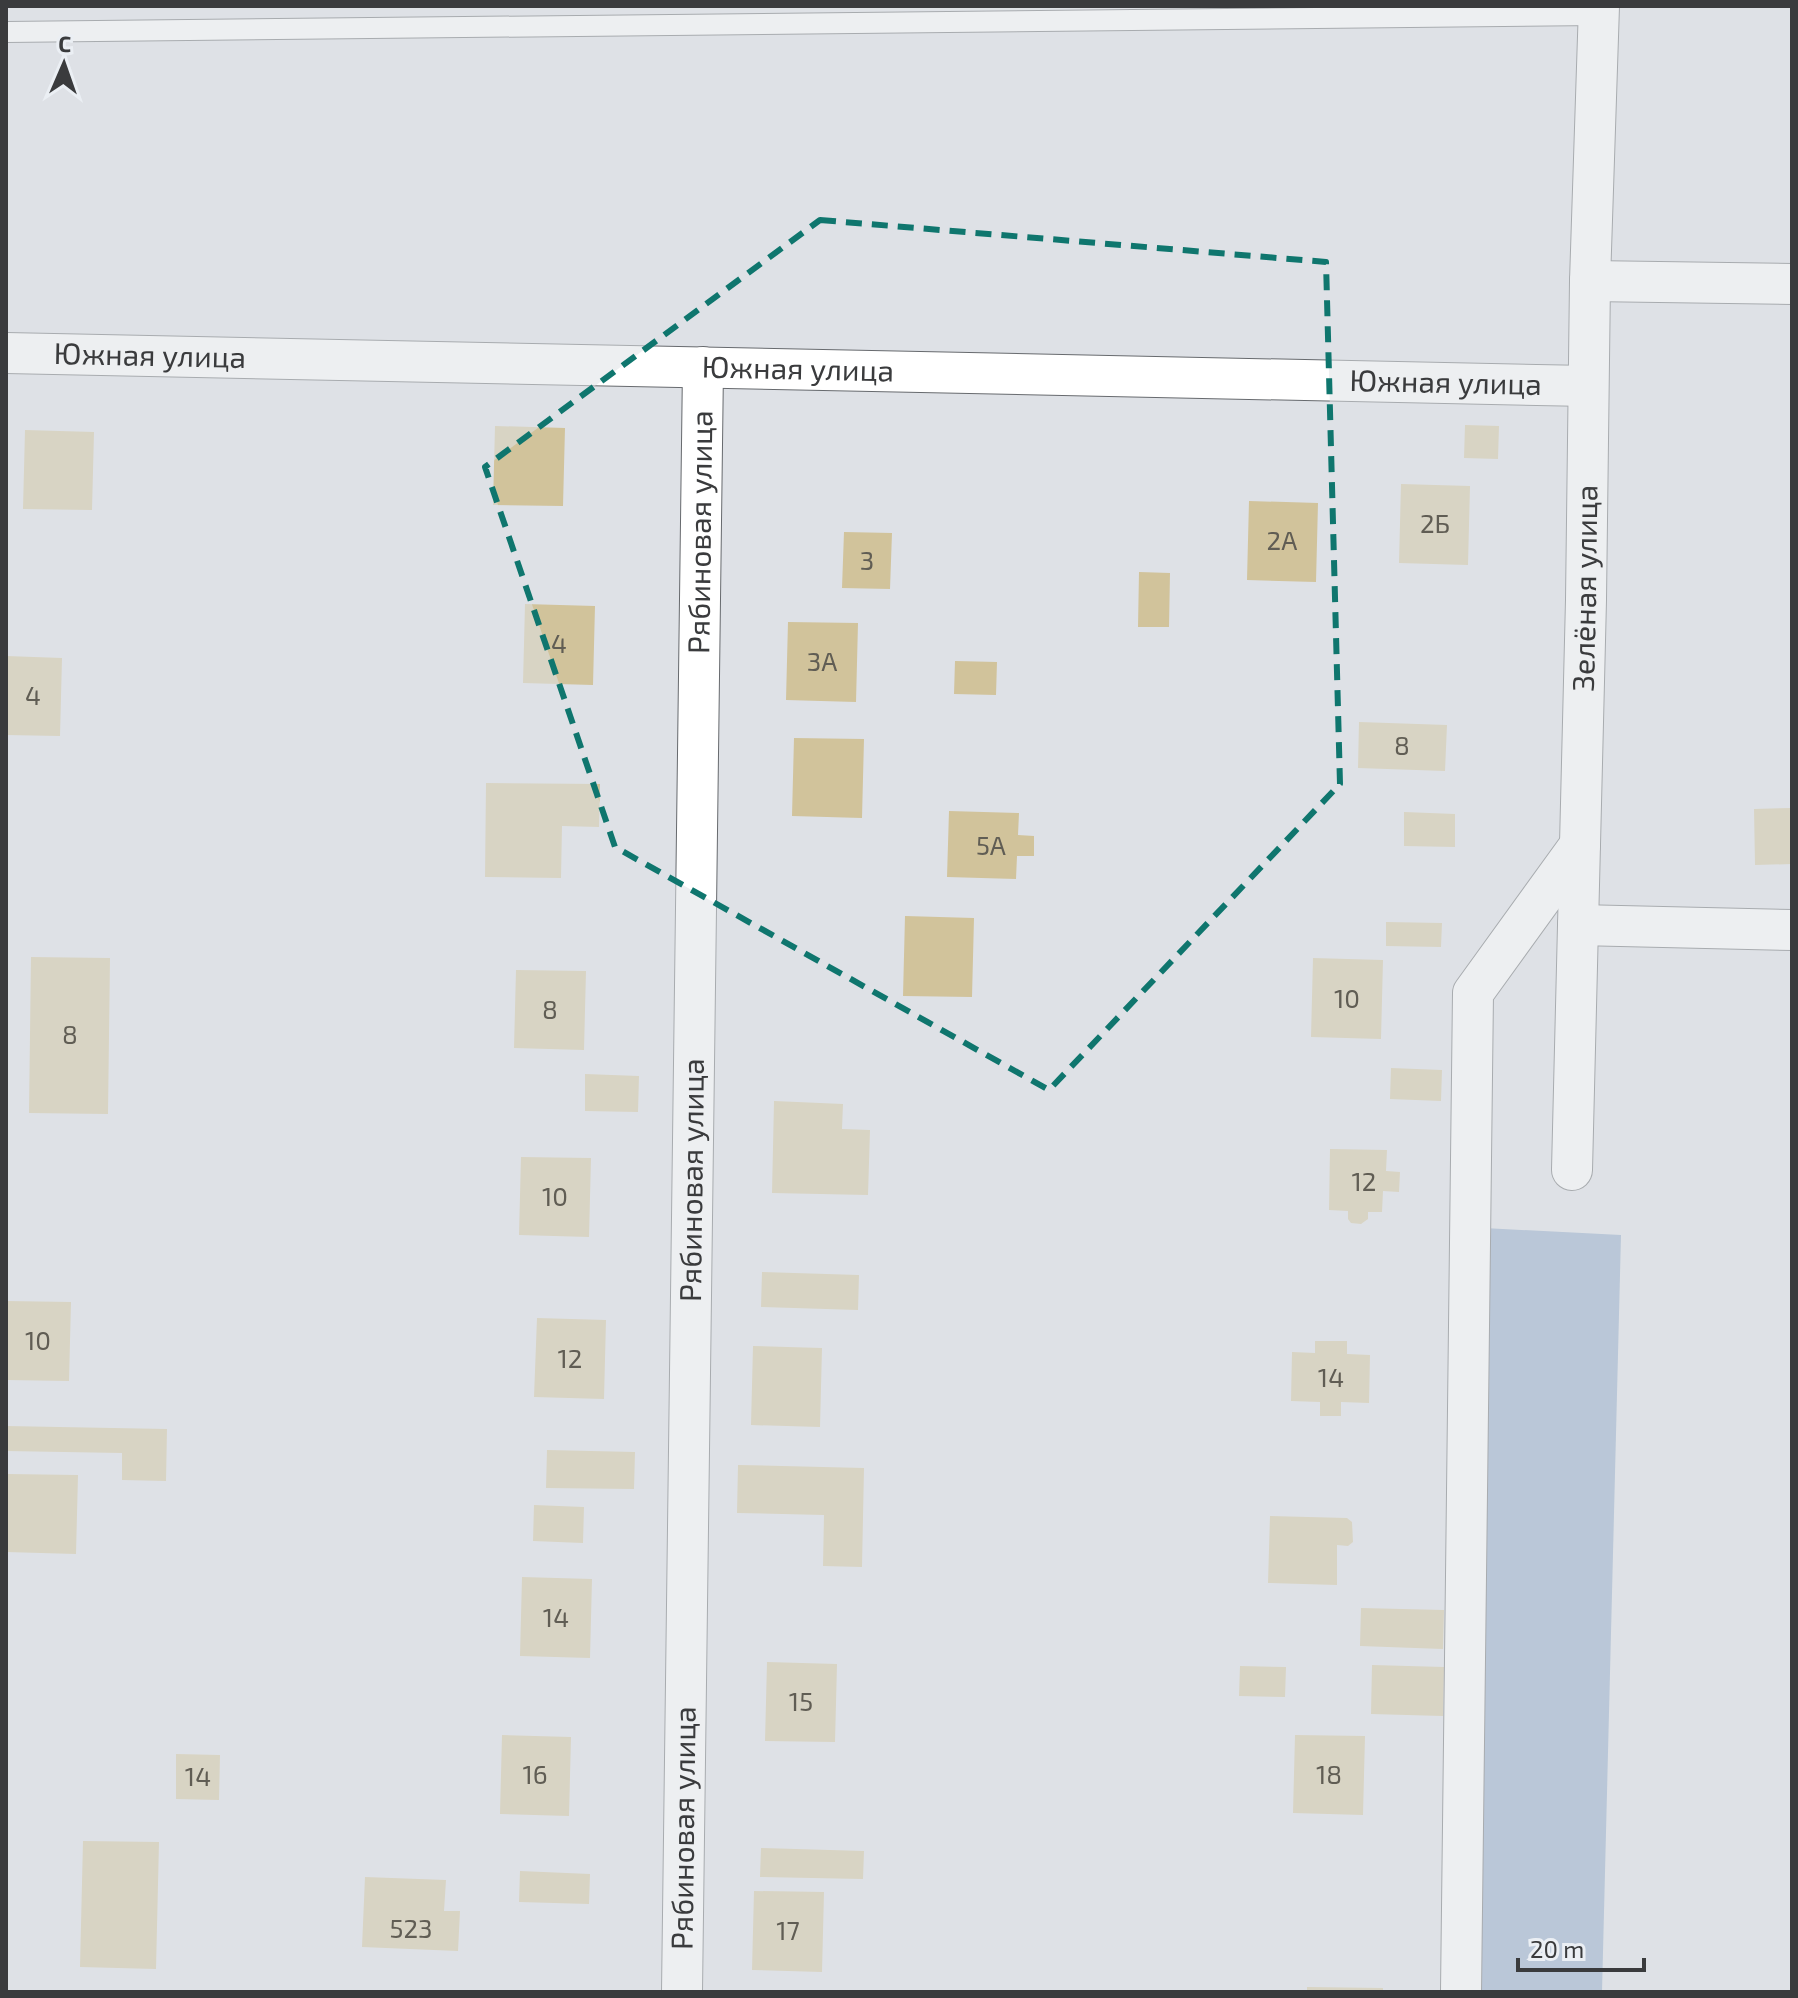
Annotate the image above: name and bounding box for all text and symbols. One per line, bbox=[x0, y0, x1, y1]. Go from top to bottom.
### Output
north arrow bbox=[24, 24, 104, 104]
text: С bbox=[58, 30, 72, 56]
street label: Южная улица bbox=[53, 334, 247, 374]
street label: Южная улица bbox=[701, 348, 894, 388]
street label: Южная улица bbox=[1349, 361, 1542, 401]
street label: Рябиновая улица bbox=[679, 410, 719, 654]
street label: Зелёная улица bbox=[1564, 485, 1604, 692]
house number: 2Б bbox=[1420, 507, 1450, 538]
house number: 2А bbox=[1267, 524, 1297, 555]
house number: 3 bbox=[860, 544, 874, 575]
house number: 4 bbox=[551, 627, 567, 658]
house number: 3А bbox=[807, 645, 837, 676]
house number: 4 bbox=[25, 679, 41, 710]
house number: 8 bbox=[1394, 729, 1410, 760]
house number: 5А bbox=[976, 829, 1006, 860]
house number: 10 bbox=[1334, 982, 1360, 1013]
house number: 8 bbox=[542, 993, 558, 1024]
house number: 8 bbox=[62, 1018, 78, 1049]
street label: Рябиновая улица bbox=[671, 1058, 710, 1302]
house number: 12 bbox=[1352, 1165, 1376, 1196]
house number: 10 bbox=[542, 1180, 568, 1211]
house number: 10 bbox=[25, 1324, 51, 1355]
house number: 12 bbox=[558, 1342, 582, 1373]
house number: 14 bbox=[1318, 1361, 1344, 1392]
house number: 14 bbox=[543, 1601, 569, 1632]
house number: 15 bbox=[789, 1685, 813, 1716]
street label: Рябиновая улица bbox=[663, 1706, 702, 1950]
house number: 16 bbox=[522, 1758, 548, 1789]
house number: 18 bbox=[1316, 1758, 1342, 1789]
house number: 14 bbox=[185, 1760, 211, 1791]
house number: 523 bbox=[389, 1912, 433, 1943]
house number: 17 bbox=[776, 1914, 800, 1945]
scale bar bbox=[1518, 1922, 1644, 1972]
text: 20 m bbox=[1530, 1934, 1584, 1963]

